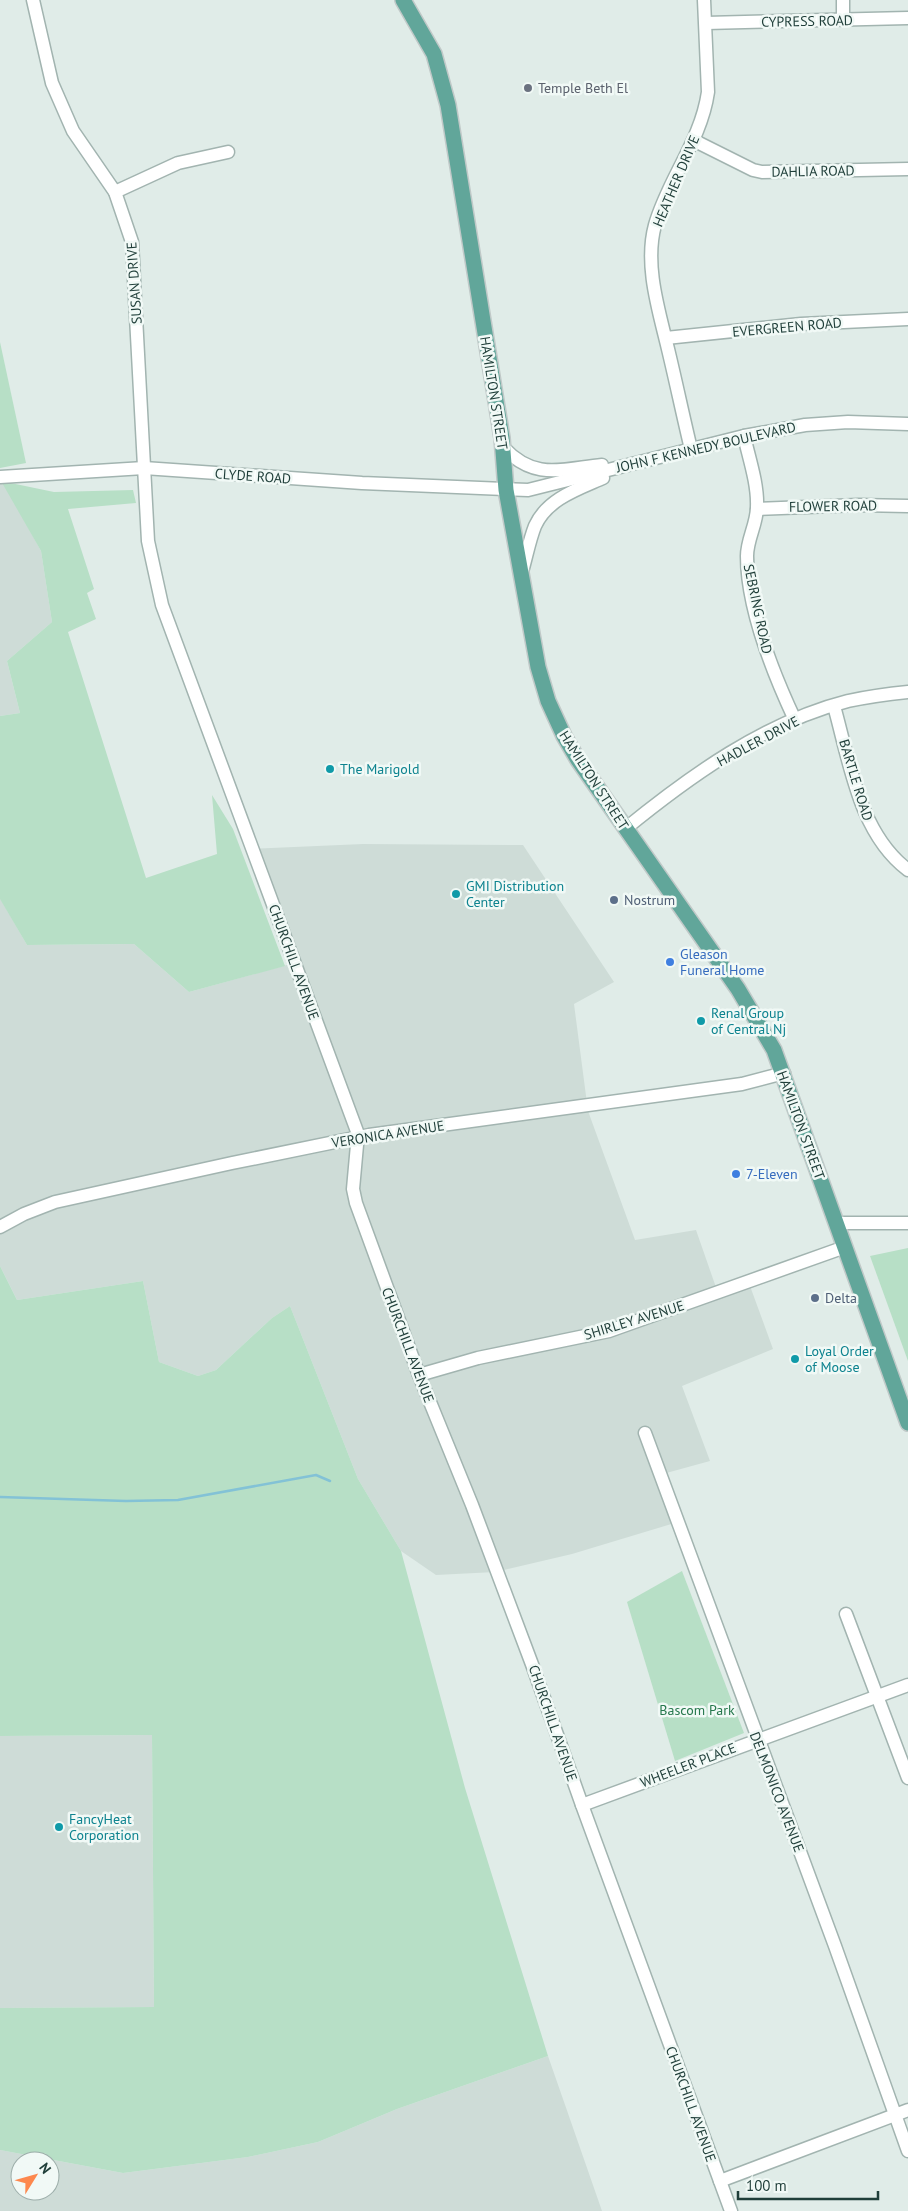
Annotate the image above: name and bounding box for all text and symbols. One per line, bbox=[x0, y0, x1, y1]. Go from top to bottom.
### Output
street label: CYPRESS ROAD bbox=[761, 11, 853, 31]
place label: Temple Beth El bbox=[538, 79, 628, 97]
marker: Temple Beth El bbox=[522, 82, 534, 94]
street label: HEATHER DRIVE bbox=[649, 132, 703, 230]
street label: DAHLIA ROAD bbox=[771, 161, 855, 181]
street label: SUSAN DRIVE bbox=[122, 241, 146, 325]
street label: EVERGREEN ROAD bbox=[731, 313, 843, 341]
street label: HAMILTON STREET bbox=[476, 335, 512, 451]
street label: JOHN F KENNEDY BOULEVARD bbox=[613, 418, 798, 477]
street label: CLYDE ROAD bbox=[214, 464, 292, 488]
street label: FLOWER ROAD bbox=[789, 496, 877, 516]
street label: SEBRING ROAD bbox=[740, 562, 776, 656]
street label: HADLER DRIVE bbox=[714, 712, 802, 770]
street label: HAMILTON STREET bbox=[555, 727, 633, 833]
street label: BARTLE ROAD bbox=[835, 737, 877, 823]
place label: The Marigold bbox=[340, 760, 419, 778]
marker: The Marigold bbox=[324, 763, 336, 775]
place label: GMI Distribution Center bbox=[466, 877, 564, 911]
marker: GMI Distribution Center bbox=[450, 888, 462, 900]
place label: Nostrum bbox=[624, 891, 675, 909]
marker: Nostrum bbox=[608, 894, 620, 906]
street label: CHURCHILL AVENUE bbox=[265, 902, 323, 1022]
place label: Gleason Funeral Home bbox=[680, 945, 764, 979]
marker: Gleason Funeral Home bbox=[664, 956, 676, 968]
place label: Renal Group of Central Nj bbox=[711, 1004, 786, 1038]
marker: Renal Group of Central Nj bbox=[695, 1015, 707, 1027]
street label: HAMILTON STREET bbox=[773, 1068, 829, 1182]
street label: VERONICA AVENUE bbox=[329, 1116, 446, 1152]
place label: 7-Eleven bbox=[746, 1165, 798, 1183]
marker: 7-Eleven bbox=[730, 1168, 742, 1180]
street label: CHURCHILL AVENUE bbox=[378, 1285, 438, 1405]
place label: Delta bbox=[825, 1289, 857, 1307]
marker: Delta bbox=[809, 1292, 821, 1304]
street label: SHIRLEY AVENUE bbox=[582, 1296, 686, 1344]
place label: Loyal Order of Moose bbox=[805, 1342, 874, 1376]
marker: Loyal Order of Moose bbox=[789, 1353, 801, 1365]
street label: CHURCHILL AVENUE bbox=[525, 1662, 581, 1784]
park label: Bascom Park bbox=[659, 1701, 735, 1719]
street label: DELMONICO AVENUE bbox=[746, 1729, 808, 1855]
street label: WHEELER PLACE bbox=[637, 1738, 739, 1792]
place label: FancyHeat Corporation bbox=[69, 1810, 139, 1844]
marker: FancyHeat Corporation bbox=[53, 1821, 65, 1833]
street label: CHURCHILL AVENUE bbox=[662, 2044, 720, 2164]
north arrow bbox=[10, 2151, 60, 2201]
text: N bbox=[35, 2159, 55, 2177]
scale bar bbox=[738, 2168, 878, 2200]
text: 100 m bbox=[746, 2176, 787, 2195]

